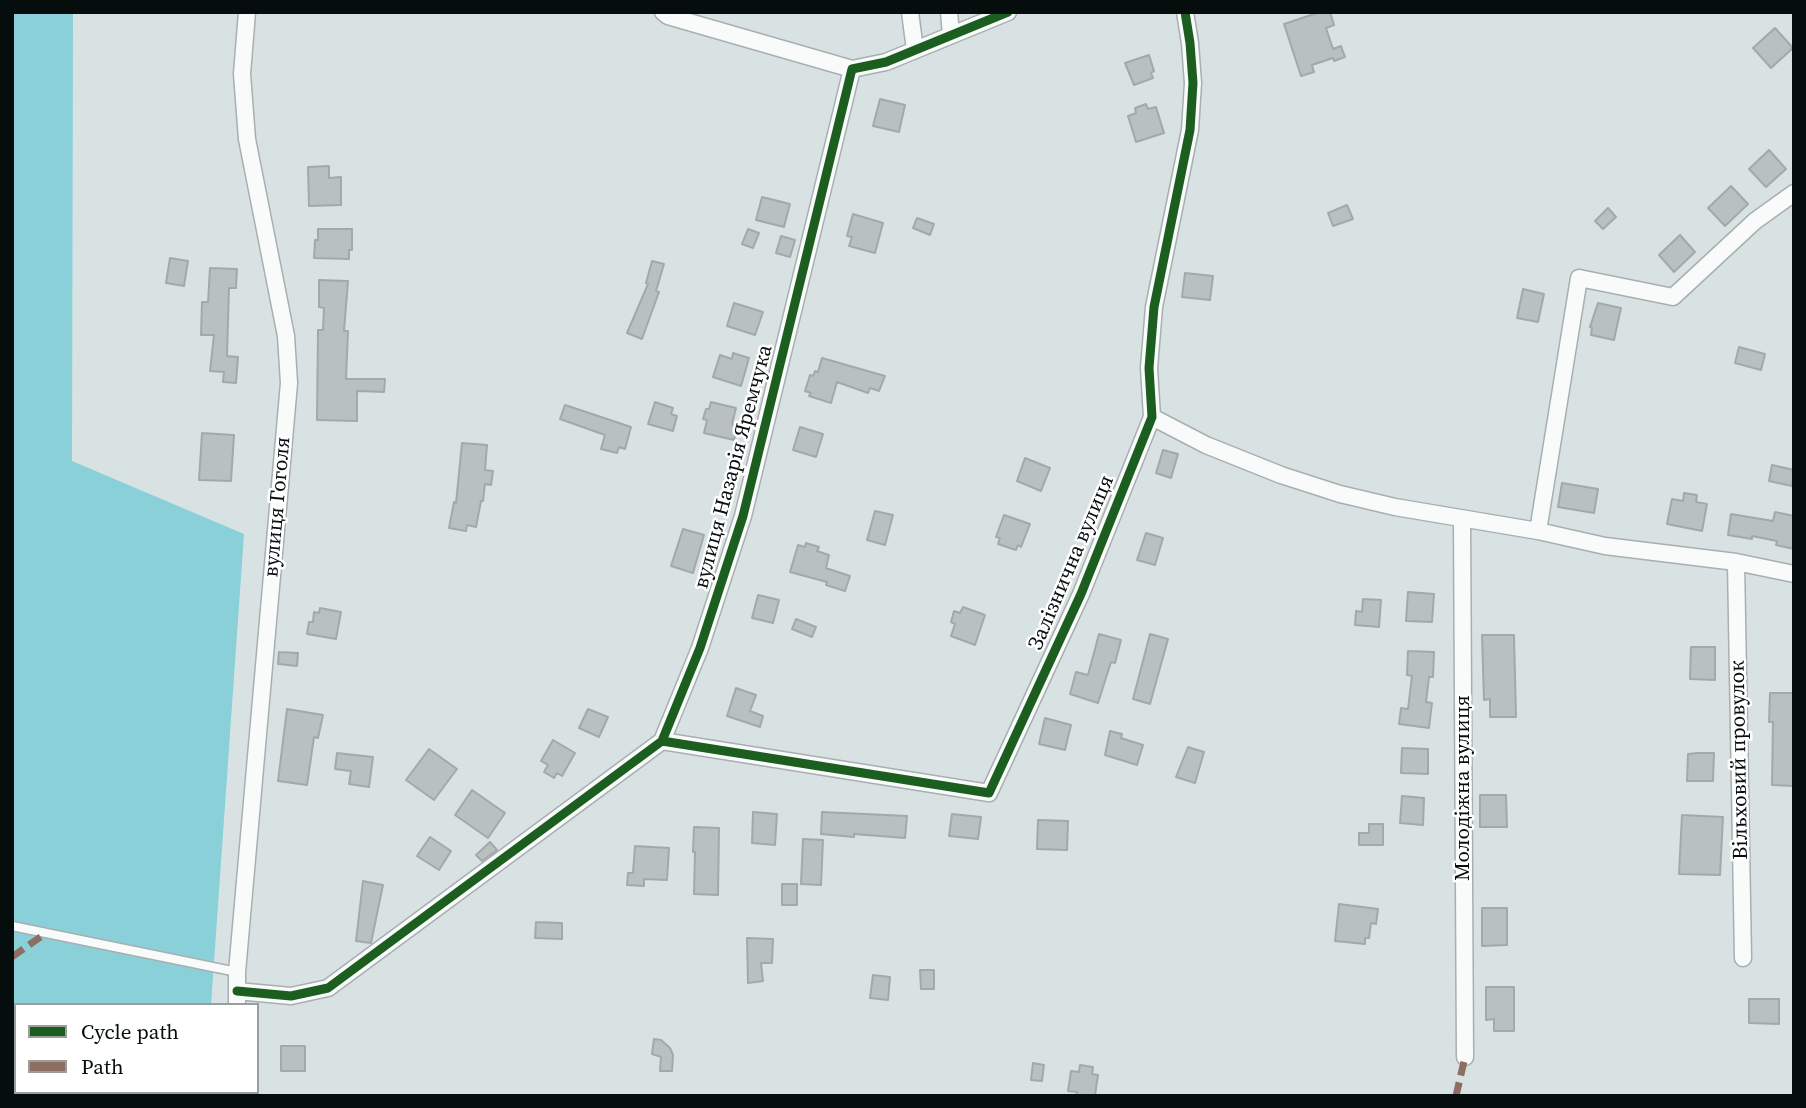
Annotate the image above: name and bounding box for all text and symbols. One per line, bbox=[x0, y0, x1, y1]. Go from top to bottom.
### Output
street label: вулиця Назарія Яремчука bbox=[689, 342, 779, 592]
street label: вулиця Гоголя bbox=[259, 436, 297, 578]
street label: Залізнична вулиця bbox=[1024, 472, 1120, 654]
street label: Вільховий провулок bbox=[1726, 660, 1754, 860]
street label: Молодіжна вулиця bbox=[1451, 695, 1477, 881]
legend bbox=[14, 1003, 259, 1094]
text: Cycle path bbox=[81, 1017, 179, 1046]
text: Path bbox=[81, 1052, 124, 1081]

